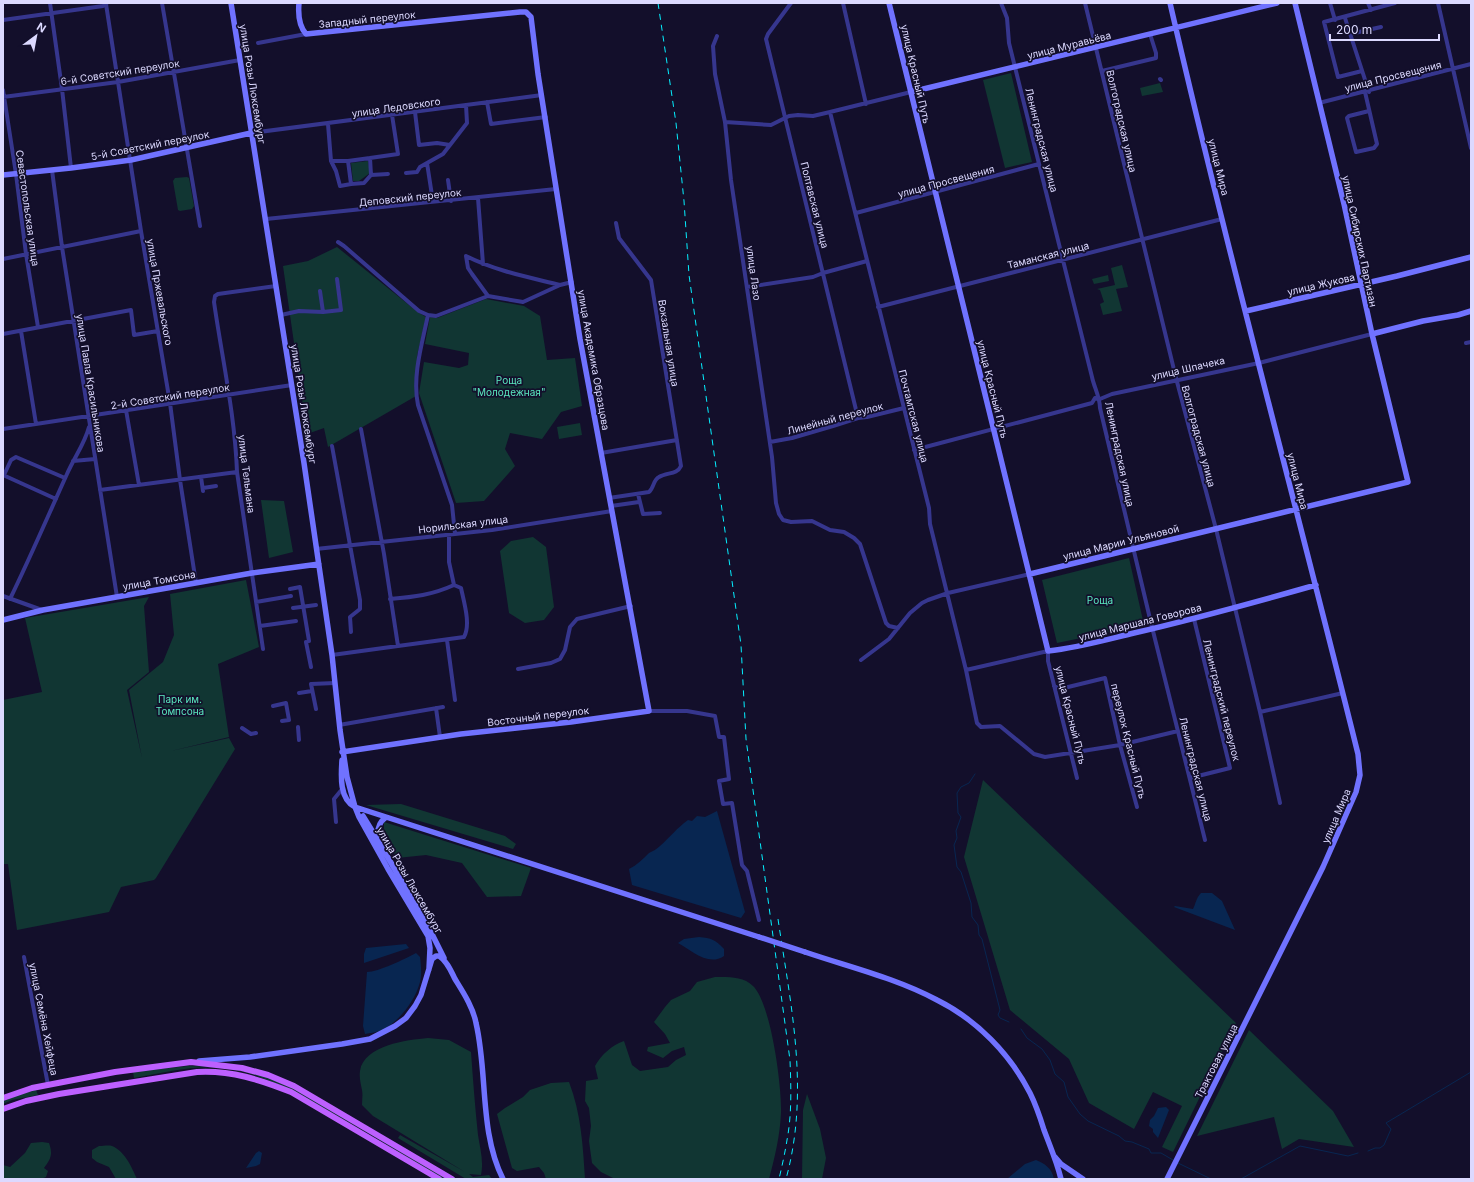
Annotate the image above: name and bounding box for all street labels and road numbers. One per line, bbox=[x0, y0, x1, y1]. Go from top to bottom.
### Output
street label: Западный переулок bbox=[318, 8, 417, 30]
street label: улица Розы Люксембург bbox=[238, 23, 268, 145]
street label: улица Красный Путь bbox=[899, 23, 933, 125]
street label: улица Муравьёва bbox=[1026, 29, 1112, 61]
street label: 6-й Советский переулок bbox=[60, 57, 181, 87]
street label: улица Просвещения bbox=[1343, 58, 1443, 94]
street label: Волгоградская улица bbox=[1104, 69, 1140, 173]
street label: Ленинградская улица bbox=[1023, 87, 1061, 193]
street label: улица Ледовского bbox=[351, 95, 441, 119]
street label: 5-й Советский переулок bbox=[90, 128, 211, 162]
street label: улица Мира bbox=[1206, 137, 1232, 197]
street label: Севастопольская улица bbox=[14, 149, 42, 267]
street label: Полтавская улица bbox=[798, 161, 832, 249]
street label: улица Просвещения bbox=[896, 162, 996, 200]
street label: улица Сибирских Партизан bbox=[1340, 174, 1380, 308]
street label: Деповский переулок bbox=[358, 186, 462, 208]
street label: улица Пржевальского bbox=[145, 238, 175, 346]
street label: Таманская улица bbox=[1006, 239, 1090, 271]
street label: улица Лазо bbox=[744, 245, 764, 301]
street label: улица Жукова bbox=[1286, 270, 1356, 298]
street label: улица Академика Образцова bbox=[576, 289, 612, 431]
street label: Вокзальная улица bbox=[656, 299, 682, 387]
street label: улица Павла Красильникова bbox=[74, 313, 108, 453]
street label: улица Красный Путь bbox=[975, 338, 1011, 440]
street label: улица Розы Люксембург bbox=[289, 343, 319, 465]
street label: улица Шпачека bbox=[1150, 354, 1226, 382]
street label: Почтамтская улица bbox=[897, 368, 931, 464]
street label: 2-й Советский переулок bbox=[110, 381, 231, 411]
street label: Волгоградская улица bbox=[1180, 384, 1218, 488]
street label: Линейный переулок bbox=[786, 399, 885, 437]
street label: Ленинградская улица bbox=[1103, 400, 1137, 508]
street label: улица Тельмана bbox=[236, 434, 258, 514]
street label: улица Мира bbox=[1285, 451, 1311, 511]
street label: Норильская улица bbox=[417, 513, 509, 535]
street label: улица Марии Ульяновой bbox=[1062, 522, 1180, 562]
street label: улица Томсона bbox=[122, 568, 196, 592]
street label: улица Маршала Говорова bbox=[1077, 601, 1203, 643]
street label: Ленинградский переулок bbox=[1201, 638, 1243, 763]
street label: улица Красный Путь bbox=[1053, 664, 1089, 766]
street label: переулок Красный Путь bbox=[1109, 682, 1149, 800]
street label: Восточный переулок bbox=[486, 704, 590, 728]
street label: Ленинградская улица bbox=[1177, 716, 1215, 822]
street label: улица Мира bbox=[1319, 787, 1353, 845]
street label: улица Розы Люксембург bbox=[375, 825, 446, 936]
street label: улица Семёна Хейфеца bbox=[27, 961, 61, 1077]
street label: Трактовая улица bbox=[1192, 1022, 1240, 1100]

